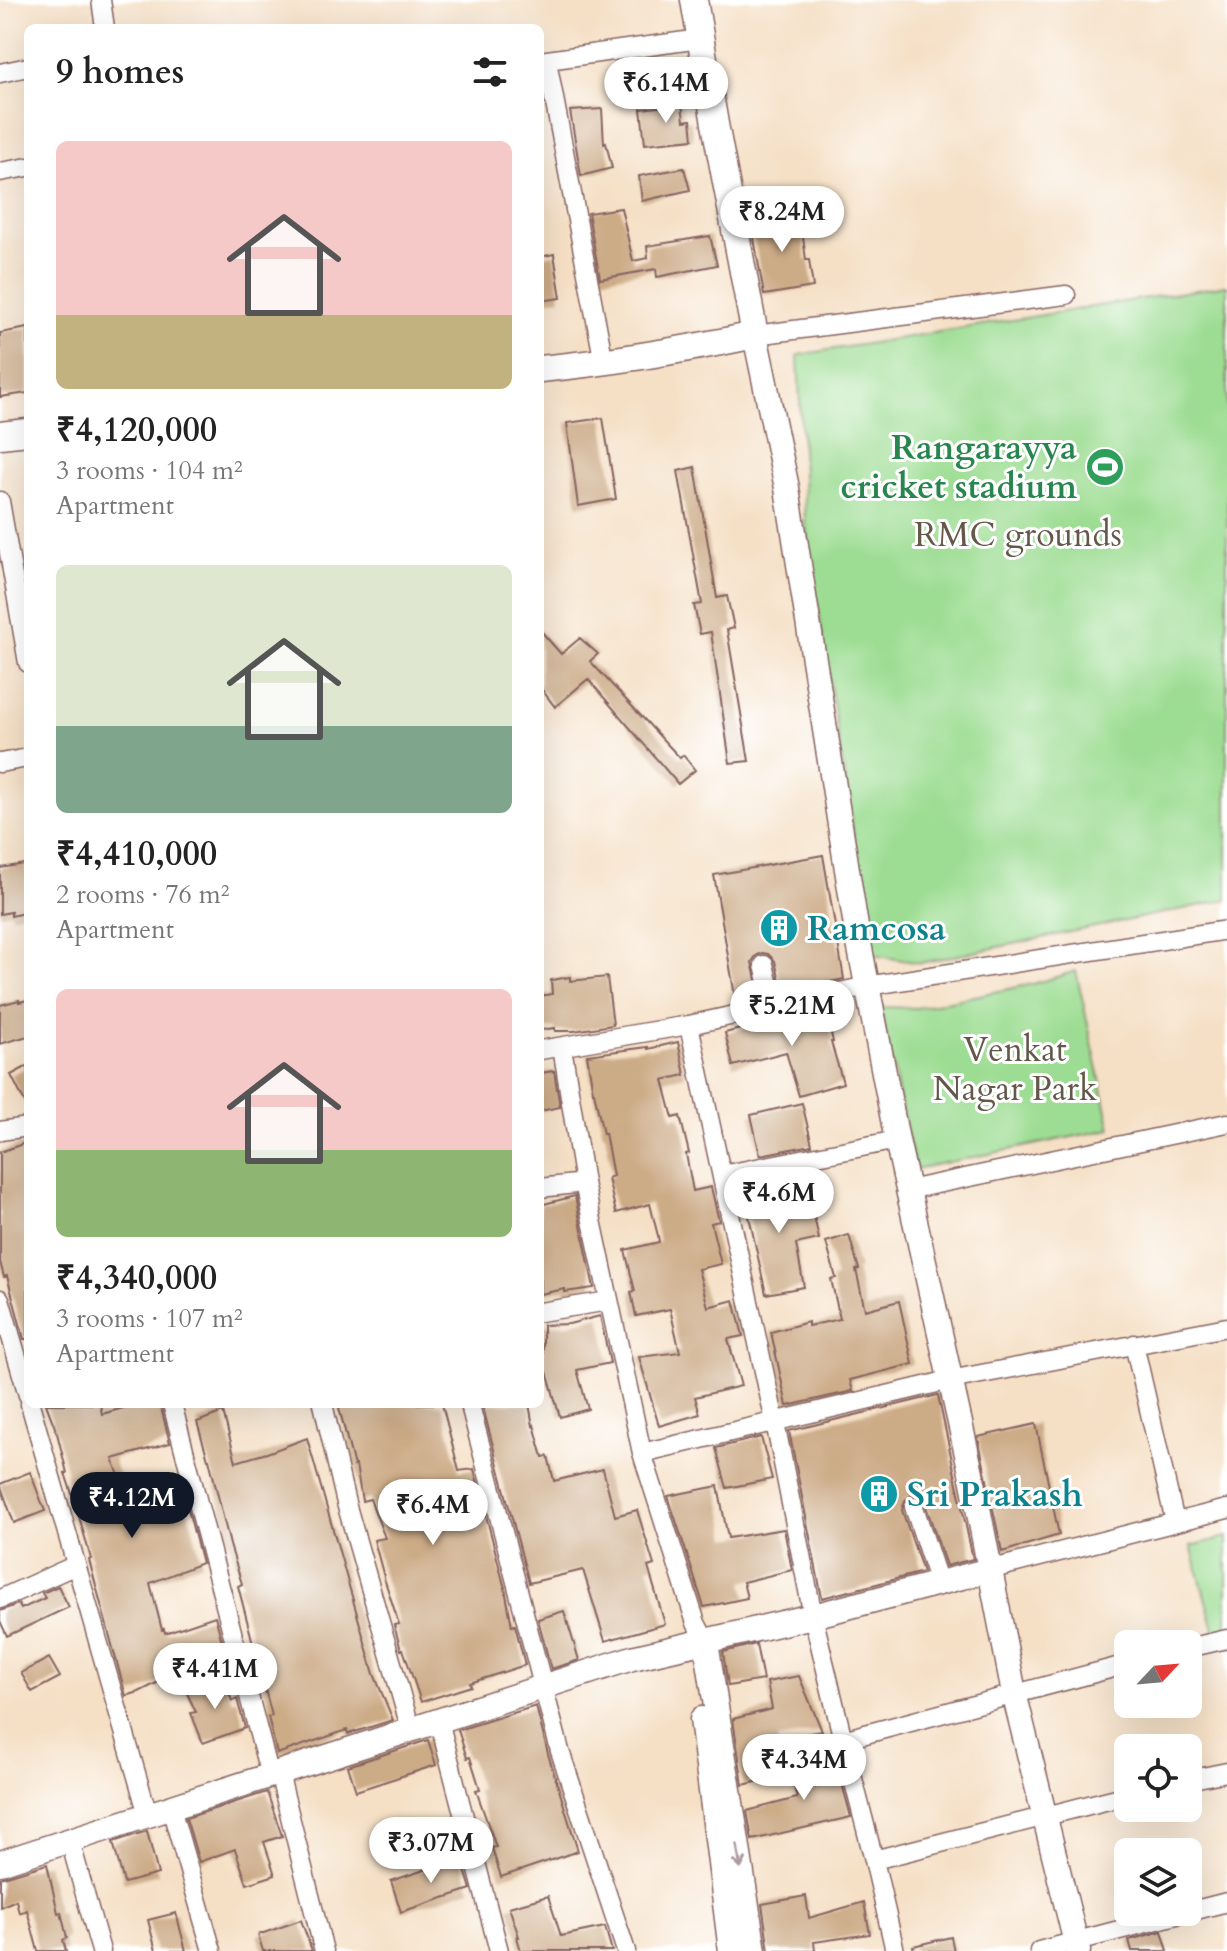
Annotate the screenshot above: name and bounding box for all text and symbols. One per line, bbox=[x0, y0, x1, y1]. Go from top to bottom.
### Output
text: 9 homes bbox=[56, 49, 184, 95]
icon: filters bbox=[468, 50, 512, 94]
pin: ₹6.14M bbox=[601, 57, 731, 125]
text: ₹6.14M bbox=[622, 65, 710, 100]
pin: ₹8.24M bbox=[717, 186, 847, 254]
icon: home bbox=[212, 193, 356, 337]
text: ₹8.24M bbox=[738, 194, 826, 229]
text: ₹4,120,000 bbox=[56, 407, 217, 453]
place label: Rangarayya cricket stadium bbox=[840, 425, 1078, 510]
sports icon: Rangarayya cricket stadium bbox=[1084, 446, 1126, 488]
text: 3 rooms · 104 m² bbox=[56, 453, 243, 488]
text: Apartment bbox=[56, 488, 174, 523]
park label: RMC grounds bbox=[914, 512, 1122, 558]
icon: home bbox=[212, 617, 356, 761]
text: ₹4,410,000 bbox=[56, 831, 217, 877]
text: 2 rooms · 76 m² bbox=[56, 877, 229, 912]
place label: Ramcosa bbox=[807, 906, 946, 952]
building icon: Ramcosa bbox=[758, 907, 800, 949]
text: Apartment bbox=[56, 912, 174, 947]
pin: ₹5.21M bbox=[727, 980, 857, 1048]
text: ₹5.21M bbox=[748, 988, 836, 1023]
park label: Venkat Nagar Park bbox=[933, 1027, 1098, 1112]
icon: home bbox=[212, 1041, 356, 1185]
pin: ₹4.6M bbox=[723, 1167, 835, 1235]
text: ₹4.6M bbox=[742, 1175, 816, 1210]
text: ₹4,340,000 bbox=[56, 1255, 217, 1301]
text: 3 rooms · 107 m² bbox=[56, 1301, 243, 1336]
text: Apartment bbox=[56, 1336, 174, 1371]
pin: ₹4.12M bbox=[67, 1472, 197, 1540]
place label: Sri Prakash bbox=[907, 1472, 1083, 1518]
building icon: Sri Prakash bbox=[858, 1473, 900, 1515]
pin: ₹6.4M bbox=[377, 1479, 489, 1547]
text: ₹4.12M bbox=[88, 1480, 176, 1515]
text: ₹6.4M bbox=[396, 1487, 470, 1522]
north arrow bbox=[1114, 1630, 1202, 1718]
map controls bbox=[1114, 1630, 1202, 1926]
pin: ₹4.41M bbox=[150, 1643, 280, 1711]
text: ₹4.41M bbox=[171, 1651, 259, 1686]
pin: ₹4.34M bbox=[739, 1734, 869, 1802]
button: locate bbox=[1114, 1734, 1202, 1822]
text: ₹4.34M bbox=[760, 1742, 848, 1777]
pin: ₹3.07M bbox=[366, 1817, 496, 1885]
text: ₹3.07M bbox=[387, 1825, 475, 1860]
button: layers bbox=[1114, 1838, 1202, 1926]
one-way arrow bbox=[733, 1844, 748, 1869]

